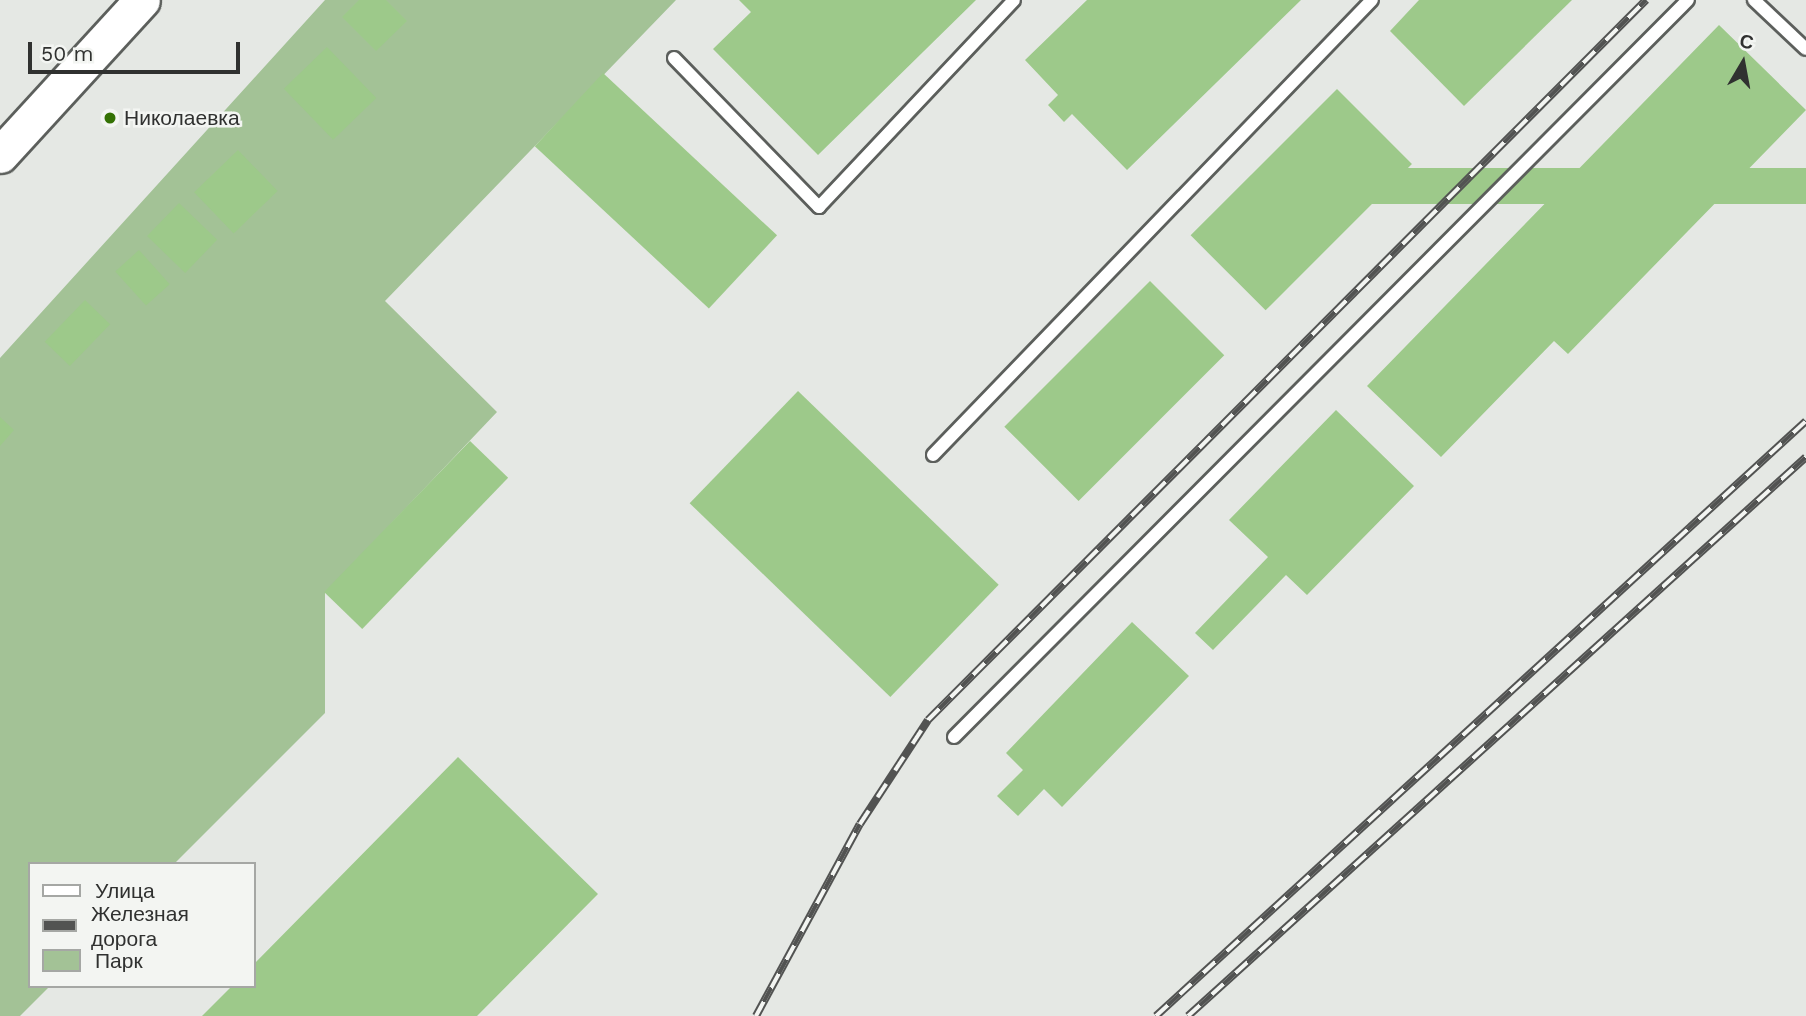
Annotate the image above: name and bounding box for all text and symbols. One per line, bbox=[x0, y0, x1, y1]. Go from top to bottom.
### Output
scale bar bbox=[32, 28, 243, 72]
north arrow bbox=[1708, 28, 1778, 98]
text: С bbox=[1738, 29, 1755, 54]
text: 50 m bbox=[41, 41, 93, 66]
place label: Николаевка bbox=[124, 105, 240, 131]
marker: Николаевка bbox=[102, 110, 118, 126]
legend bbox=[28, 862, 256, 988]
text: Улица bbox=[95, 878, 155, 903]
text: Железная дорога bbox=[91, 901, 189, 951]
text: Парк bbox=[95, 948, 143, 973]

